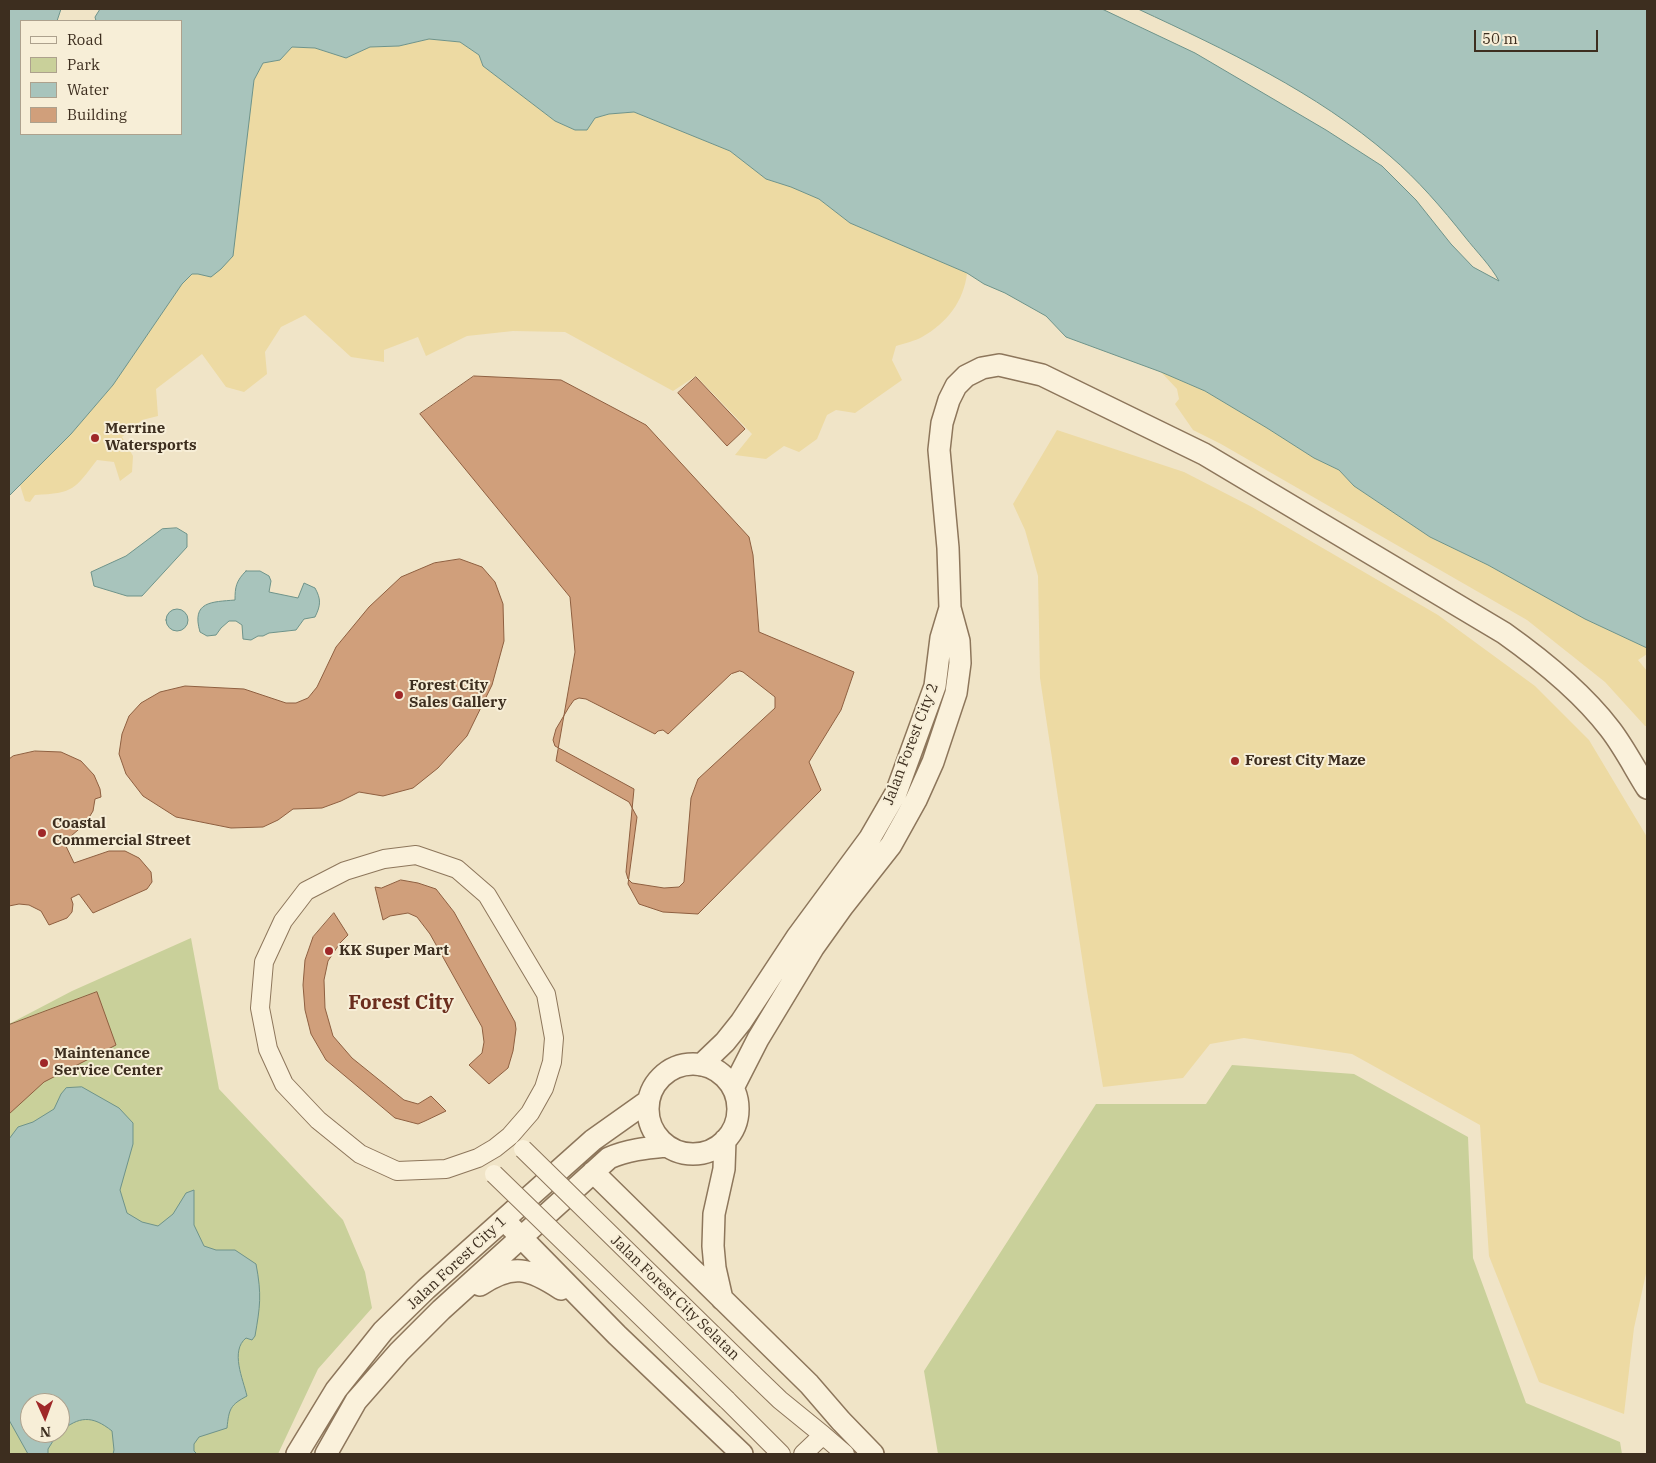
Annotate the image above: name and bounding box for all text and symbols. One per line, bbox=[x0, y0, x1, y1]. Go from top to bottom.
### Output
legend bbox=[20, 20, 182, 135]
scale bar bbox=[1476, 20, 1600, 52]
text: 50 m bbox=[1482, 29, 1518, 48]
text: Road bbox=[67, 30, 103, 49]
text: Park bbox=[67, 55, 100, 74]
text: Water bbox=[67, 80, 109, 99]
text: Building bbox=[67, 105, 127, 124]
place label: Merrine Watersports bbox=[105, 420, 197, 455]
marker: Merrine Watersports bbox=[89, 432, 101, 444]
place label: Forest City Sales Gallery bbox=[409, 677, 506, 712]
street label: Jalan Forest City 2 bbox=[880, 681, 942, 807]
marker: Forest City Sales Gallery bbox=[393, 689, 405, 701]
place label: Forest City Maze bbox=[1245, 752, 1366, 770]
marker: Forest City Maze bbox=[1229, 755, 1241, 767]
place label: Coastal Commercial Street bbox=[52, 815, 191, 850]
marker: Coastal Commercial Street bbox=[36, 827, 48, 839]
place label: KK Super Mart bbox=[339, 942, 449, 960]
marker: KK Super Mart bbox=[323, 945, 335, 957]
district label: Forest City bbox=[348, 991, 454, 1015]
place label: Maintenance Service Center bbox=[54, 1045, 163, 1080]
marker: Maintenance Service Center bbox=[38, 1057, 50, 1069]
street label: Jalan Forest City 1 bbox=[404, 1212, 510, 1314]
street label: Jalan Forest City Selatan bbox=[607, 1232, 743, 1364]
north arrow bbox=[20, 1393, 70, 1443]
text: N bbox=[40, 1423, 51, 1441]

